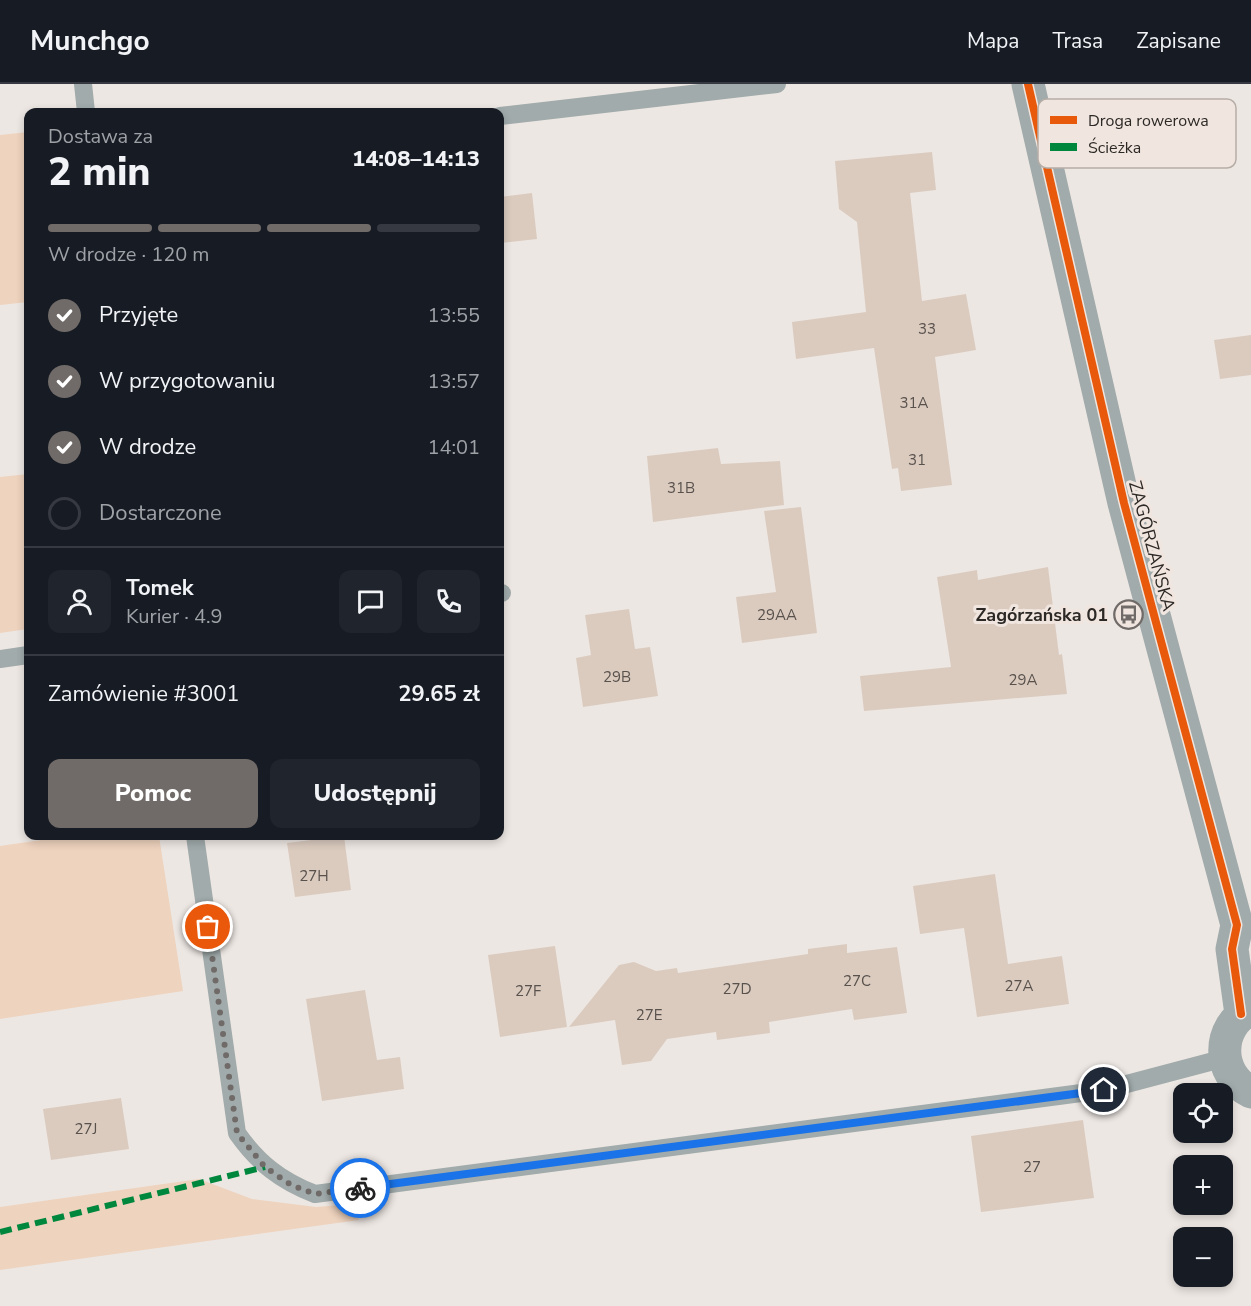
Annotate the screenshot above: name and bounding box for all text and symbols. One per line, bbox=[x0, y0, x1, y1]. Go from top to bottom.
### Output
text: Munchgo bbox=[30, 22, 150, 60]
text: Mapa bbox=[967, 27, 1019, 55]
text: Trasa bbox=[1052, 27, 1103, 55]
text: Zapisane bbox=[1136, 27, 1221, 55]
legend bbox=[1038, 99, 1236, 168]
text: Droga rowerowa bbox=[1088, 110, 1209, 132]
text: Dostawa za bbox=[48, 123, 153, 150]
text: Ścieżka bbox=[1088, 137, 1141, 159]
text: 14:08–14:13 bbox=[352, 144, 480, 174]
text: 2 min bbox=[48, 146, 151, 199]
text: W drodze · 120 m bbox=[48, 241, 209, 268]
icon: check bbox=[48, 299, 81, 332]
text: Przyjęte bbox=[99, 300, 178, 330]
text: 13:55 bbox=[427, 302, 480, 329]
house number: 33 bbox=[918, 319, 936, 339]
icon: check bbox=[48, 365, 81, 398]
text: W przygotowaniu bbox=[99, 366, 275, 396]
text: 13:57 bbox=[427, 368, 480, 395]
house number: 31A bbox=[900, 393, 929, 413]
icon: check bbox=[48, 431, 81, 464]
text: W drodze bbox=[99, 432, 196, 462]
text: 14:01 bbox=[427, 434, 480, 461]
house number: 31 bbox=[908, 450, 926, 470]
house number: 31B bbox=[667, 478, 695, 498]
street label: ZAGÓRZAŃSKA bbox=[1123, 478, 1181, 614]
text: Dostarczone bbox=[99, 498, 222, 528]
button: person bbox=[48, 570, 111, 633]
button: chat bbox=[339, 570, 402, 633]
button: phone bbox=[417, 570, 480, 633]
text: Tomek bbox=[126, 573, 194, 603]
bus stop icon: Zagórzańska 01 bbox=[1113, 599, 1145, 631]
text: Kurier · 4.9 bbox=[126, 603, 223, 630]
place label: Zagórzańska 01 bbox=[976, 603, 1108, 627]
house number: 29AA bbox=[757, 605, 797, 625]
house number: 29B bbox=[603, 667, 631, 687]
house number: 29A bbox=[1009, 670, 1038, 690]
text: Zamówienie #3001 bbox=[48, 679, 240, 709]
text: 29.65 zł bbox=[398, 679, 480, 709]
button: Pomoc bbox=[48, 759, 258, 828]
button: Udostępnij bbox=[270, 759, 480, 828]
house number: 27H bbox=[299, 866, 329, 886]
pin bbox=[182, 901, 233, 952]
icon: bag bbox=[191, 910, 224, 943]
house number: 27C bbox=[843, 971, 871, 991]
house number: 27A bbox=[1005, 976, 1034, 996]
house number: 27D bbox=[722, 979, 752, 999]
house number: 27F bbox=[515, 981, 541, 1001]
house number: 27E bbox=[636, 1005, 662, 1025]
pin bbox=[1078, 1064, 1129, 1115]
icon: home bbox=[1087, 1073, 1120, 1106]
map controls bbox=[1173, 1083, 1233, 1287]
button: locate bbox=[1173, 1083, 1233, 1143]
house number: 27J bbox=[75, 1119, 97, 1139]
button: + bbox=[1173, 1155, 1233, 1215]
house number: 27 bbox=[1023, 1157, 1041, 1177]
courier bbox=[330, 1158, 390, 1218]
icon: bike bbox=[344, 1172, 377, 1205]
button: − bbox=[1173, 1227, 1233, 1287]

